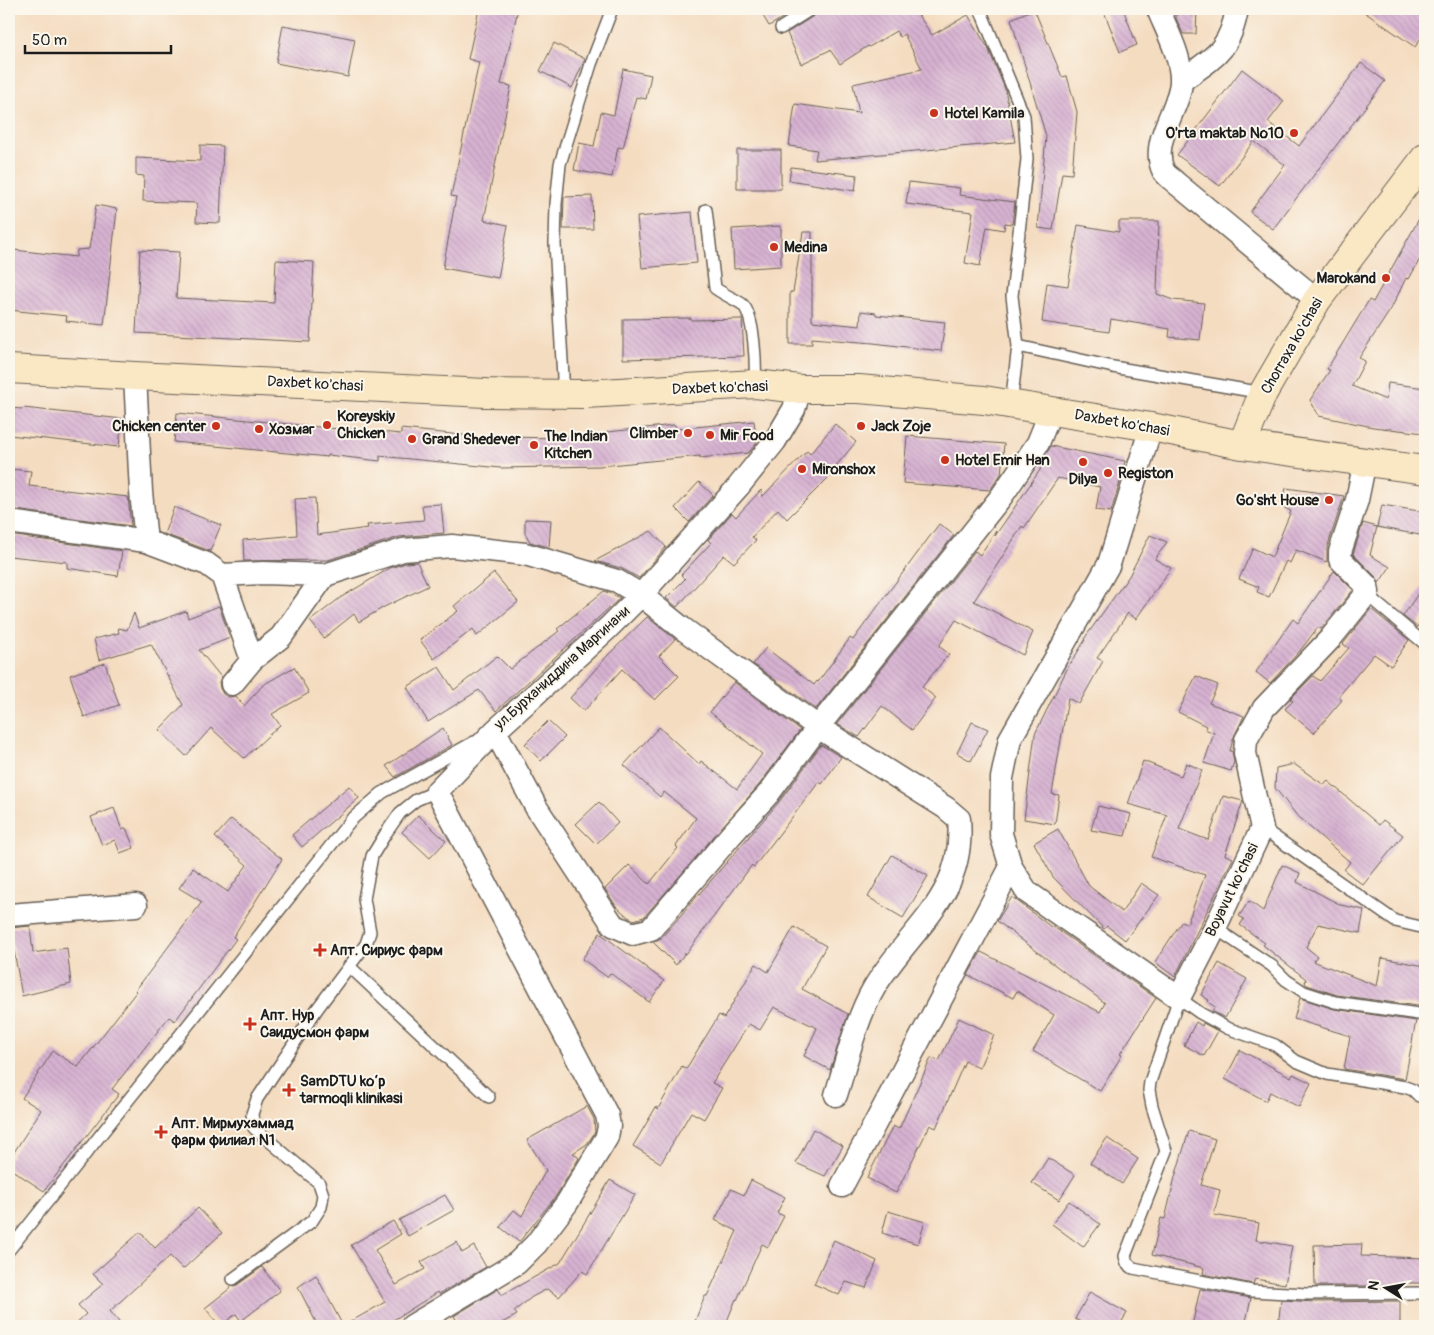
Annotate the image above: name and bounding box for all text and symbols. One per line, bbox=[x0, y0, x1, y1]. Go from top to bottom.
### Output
scale bar bbox=[25, 22, 171, 54]
text: 50 m bbox=[32, 31, 67, 50]
place label: Hotel Kamila bbox=[944, 104, 1024, 123]
marker: Hotel Kamila bbox=[928, 107, 940, 119]
place label: O'rta maktab №10 bbox=[1165, 124, 1284, 143]
marker: O'rta maktab №10 bbox=[1288, 127, 1300, 139]
place label: Medina bbox=[784, 238, 828, 257]
marker: Medina bbox=[768, 241, 780, 253]
place label: Marokand bbox=[1316, 269, 1376, 288]
marker: Marokand bbox=[1380, 272, 1392, 284]
street label: Chorraxa ko'chasi bbox=[1257, 294, 1327, 398]
street label: Daxbet ko'chasi bbox=[266, 372, 364, 396]
street label: Daxbet ko'chasi bbox=[672, 377, 769, 399]
street label: Daxbet ko'chasi bbox=[1073, 405, 1171, 441]
place label: Koreyskiy Chicken bbox=[337, 407, 396, 443]
place label: Chicken center bbox=[112, 417, 207, 436]
place label: Jack Zoje bbox=[871, 417, 931, 436]
marker: Koreyskiy Chicken bbox=[321, 419, 333, 431]
marker: Chicken center bbox=[210, 420, 222, 432]
place label: Хозмаг bbox=[269, 420, 315, 439]
marker: Jack Zoje bbox=[855, 420, 867, 432]
marker: Хозмаг bbox=[253, 423, 265, 435]
place label: Climber bbox=[629, 424, 679, 443]
place label: Mir Food bbox=[720, 426, 774, 445]
place label: The Indian Kitchen bbox=[543, 427, 608, 463]
marker: Climber bbox=[682, 427, 694, 439]
marker: Mir Food bbox=[704, 429, 716, 441]
place label: Grand Shedever bbox=[422, 430, 521, 449]
marker: Grand Shedever bbox=[406, 433, 418, 445]
marker: The Indian Kitchen bbox=[528, 439, 540, 451]
place label: Hotel Emir Han bbox=[955, 451, 1050, 470]
marker: Hotel Emir Han bbox=[939, 454, 951, 466]
marker: Dilya bbox=[1077, 456, 1089, 468]
place label: Mironshox bbox=[812, 460, 876, 479]
marker: Mironshox bbox=[796, 463, 808, 475]
place label: Registon bbox=[1118, 464, 1174, 483]
marker: Registon bbox=[1102, 467, 1114, 479]
place label: Dilya bbox=[1068, 470, 1098, 489]
place label: Go'sht House bbox=[1236, 491, 1320, 510]
marker: Go'sht House bbox=[1323, 494, 1335, 506]
street label: ул.Бурханиддина Маргинани bbox=[489, 602, 634, 735]
street label: Boyavut ko'chasi bbox=[1201, 840, 1263, 940]
place label: Апт. Сириус фарм bbox=[330, 941, 443, 960]
marker: Апт. Сириус фарм bbox=[314, 944, 326, 956]
place label: Апт. Нур Саидусмон фарм bbox=[260, 1006, 369, 1042]
marker: Апт. Нур Саидусмон фарм bbox=[244, 1018, 256, 1030]
place label: SamDTU ko‘p tarmoqli klinikasi bbox=[299, 1072, 403, 1108]
marker: SamDTU ko‘p tarmoqli klinikasi bbox=[282, 1083, 296, 1097]
place label: Апт. Мирмухаммад фарм филиал N1 bbox=[171, 1114, 294, 1150]
marker: Апт. Мирмухаммад фарм филиал N1 bbox=[155, 1126, 167, 1138]
north arrow bbox=[1362, 1262, 1412, 1312]
text: N bbox=[1364, 1279, 1383, 1292]

